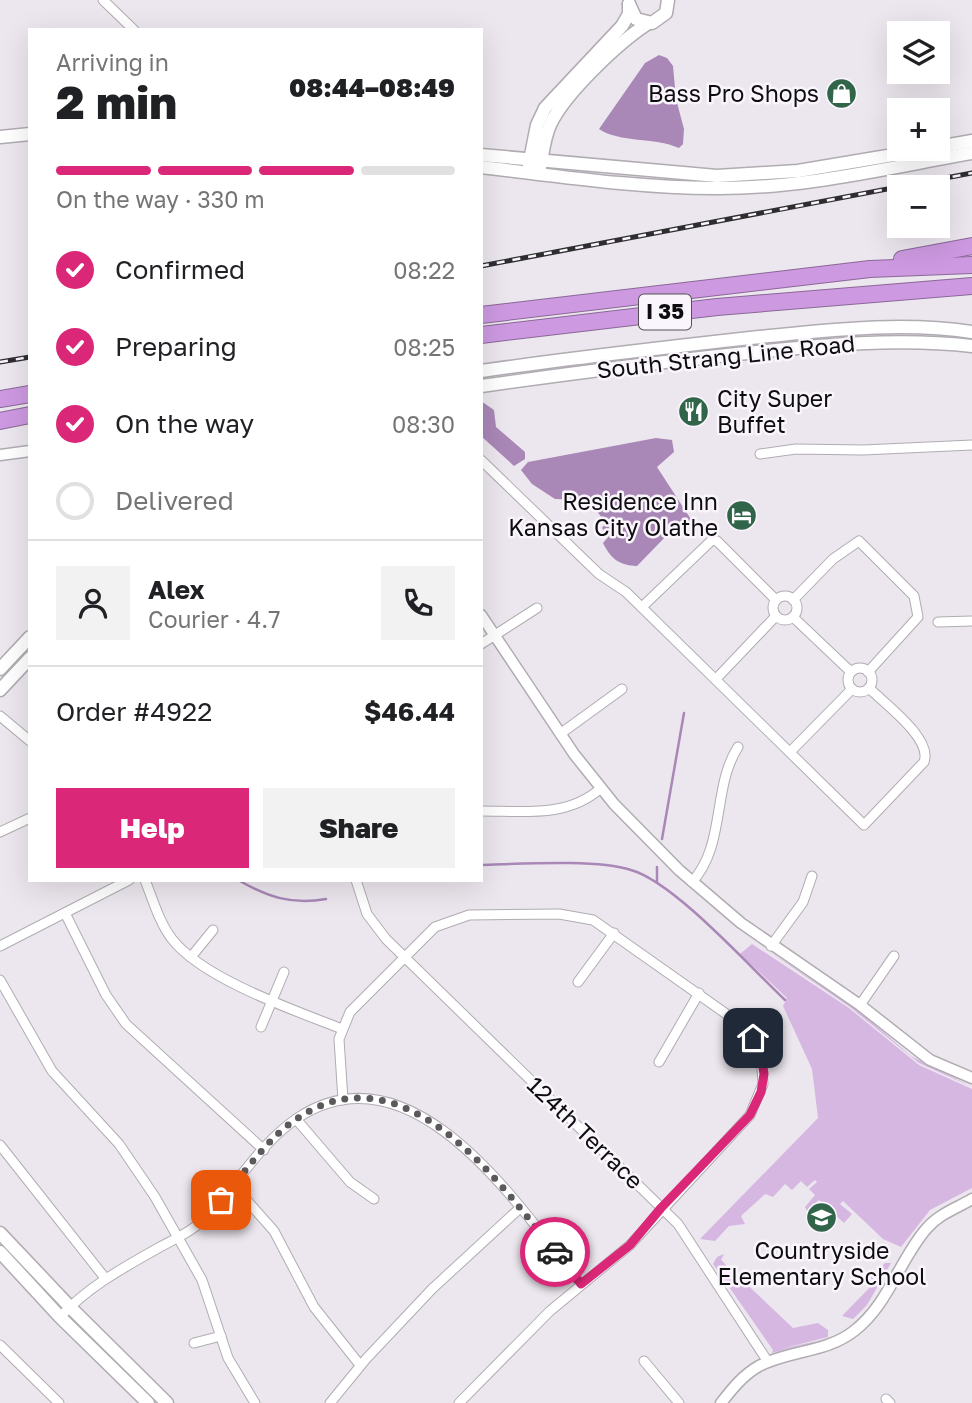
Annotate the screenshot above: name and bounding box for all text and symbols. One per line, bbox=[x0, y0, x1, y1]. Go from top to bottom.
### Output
map controls bbox=[887, 21, 950, 238]
button: layers bbox=[887, 21, 950, 84]
text: Arriving in bbox=[56, 48, 169, 76]
text: 08:44–08:49 bbox=[289, 72, 455, 103]
text: 2 min bbox=[56, 74, 177, 129]
shop icon: Bass Pro Shops bbox=[825, 77, 859, 111]
place label: Bass Pro Shops bbox=[648, 79, 819, 107]
button: + bbox=[887, 98, 950, 161]
button: − bbox=[887, 175, 950, 238]
text: On the way · 330 m bbox=[56, 185, 265, 213]
icon: check bbox=[56, 251, 94, 289]
text: Confirmed bbox=[115, 254, 245, 285]
text: 08:22 bbox=[393, 256, 455, 284]
road number: I 35 bbox=[639, 294, 691, 330]
icon: check bbox=[56, 328, 94, 366]
street label: South Strang Line Road bbox=[595, 329, 856, 383]
text: Preparing bbox=[115, 331, 237, 362]
text: 08:25 bbox=[393, 333, 455, 361]
place label: City Super Buffet bbox=[717, 384, 832, 438]
restaurant icon: City Super Buffet bbox=[677, 395, 711, 429]
icon: check bbox=[56, 405, 94, 443]
text: On the way bbox=[115, 408, 254, 439]
text: 08:30 bbox=[392, 410, 455, 438]
text: Delivered bbox=[115, 485, 234, 516]
place label: Residence Inn Kansas City Olathe bbox=[508, 487, 718, 541]
hotel icon: Residence Inn Kansas City Olathe bbox=[724, 498, 758, 532]
button: person bbox=[56, 566, 130, 640]
button: phone bbox=[381, 566, 455, 640]
text: Alex bbox=[148, 574, 205, 605]
text: Courier · 4.7 bbox=[148, 605, 280, 633]
text: Order #4922 bbox=[56, 696, 212, 727]
text: $46.44 bbox=[364, 696, 455, 727]
button: Help bbox=[56, 788, 249, 868]
button: Share bbox=[263, 788, 455, 868]
pin bbox=[723, 1008, 783, 1068]
icon: home bbox=[734, 1019, 772, 1057]
street label: 124th Terrace bbox=[522, 1070, 649, 1194]
pin bbox=[191, 1170, 251, 1230]
icon: bag bbox=[202, 1181, 240, 1219]
school or university icon: Countryside Elementary School bbox=[805, 1200, 839, 1234]
courier bbox=[520, 1217, 590, 1287]
icon: car bbox=[536, 1233, 574, 1271]
place label: Countryside Elementary School bbox=[718, 1236, 926, 1290]

